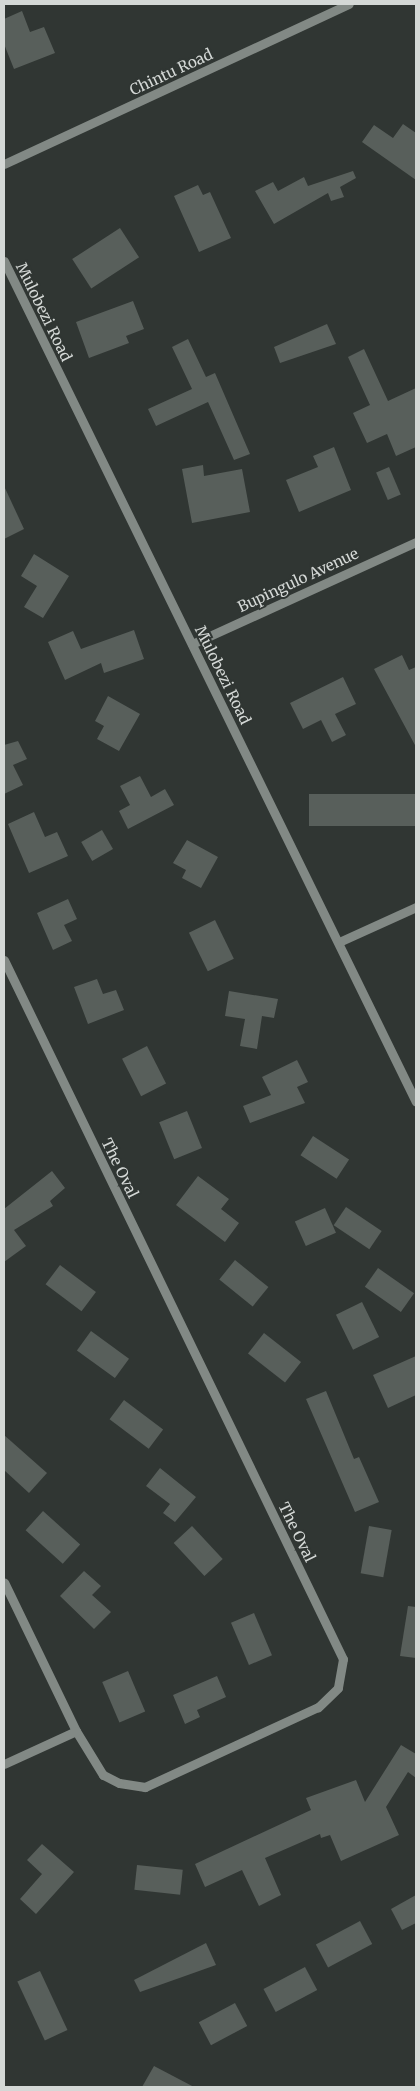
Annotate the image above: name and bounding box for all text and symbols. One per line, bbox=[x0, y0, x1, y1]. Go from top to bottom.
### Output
street label: Chintu Road bbox=[127, 45, 215, 99]
street label: Mulobezi Road bbox=[12, 260, 76, 364]
street label: Bupingulo Avenue bbox=[235, 544, 361, 616]
street label: Mulobezi Road bbox=[191, 623, 255, 727]
street label: The Oval bbox=[98, 1135, 142, 1201]
street label: The Oval bbox=[275, 1499, 319, 1565]

